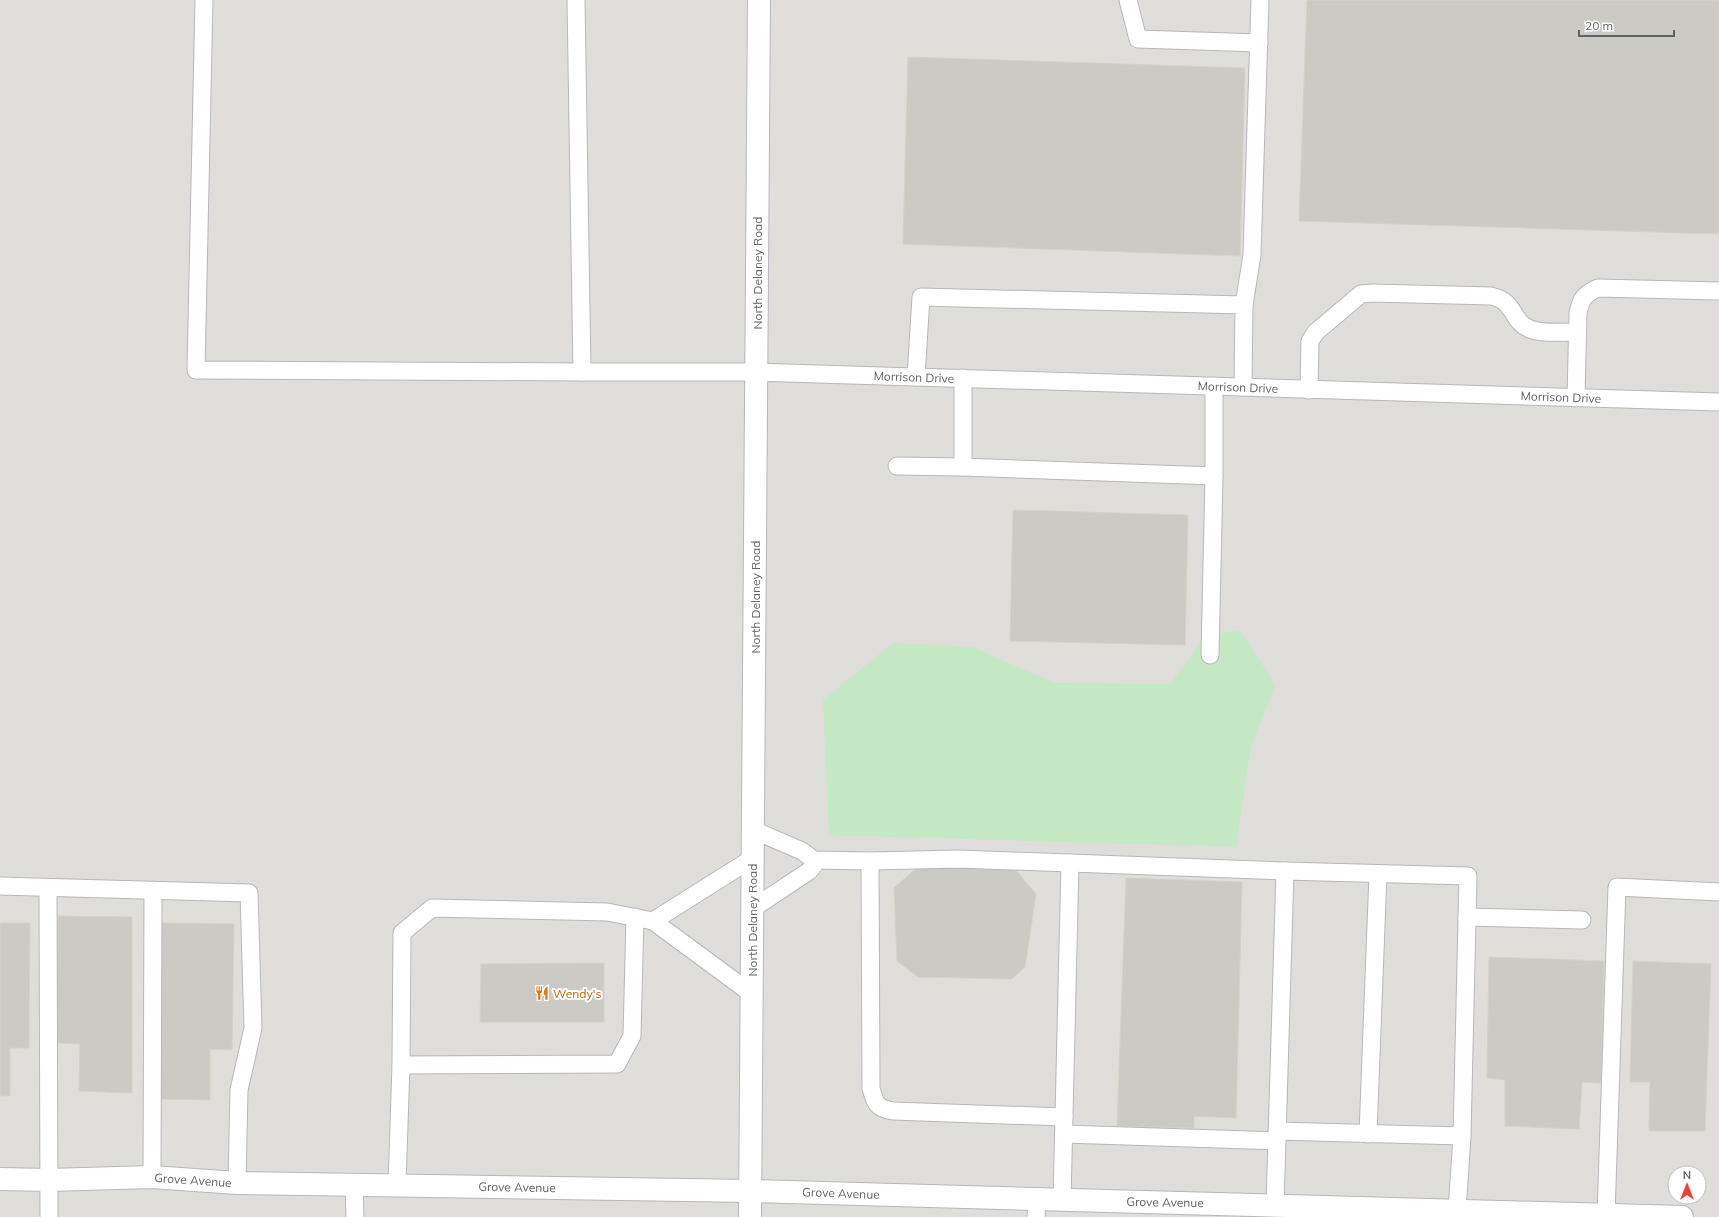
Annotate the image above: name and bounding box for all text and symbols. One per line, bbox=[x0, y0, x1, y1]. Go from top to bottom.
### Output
scale bar bbox=[1579, 12, 1674, 38]
text: 20 m bbox=[1585, 18, 1613, 33]
street label: North Delaney Road bbox=[750, 217, 765, 329]
street label: Morrison Drive bbox=[873, 368, 955, 386]
street label: Morrison Drive bbox=[1197, 378, 1279, 396]
street label: Morrison Drive bbox=[1520, 388, 1602, 406]
street label: North Delaney Road bbox=[748, 541, 763, 653]
street label: North Delaney Road bbox=[745, 864, 760, 976]
restaurant icon: Wendy's bbox=[534, 985, 550, 1001]
place label: Wendy's bbox=[553, 986, 601, 1001]
north arrow bbox=[1667, 1165, 1707, 1205]
text: N bbox=[1683, 1168, 1691, 1182]
street label: Grove Avenue bbox=[154, 1170, 232, 1190]
street label: Grove Avenue bbox=[478, 1179, 556, 1195]
street label: Grove Avenue bbox=[802, 1184, 880, 1202]
street label: Grove Avenue bbox=[1126, 1194, 1204, 1210]

